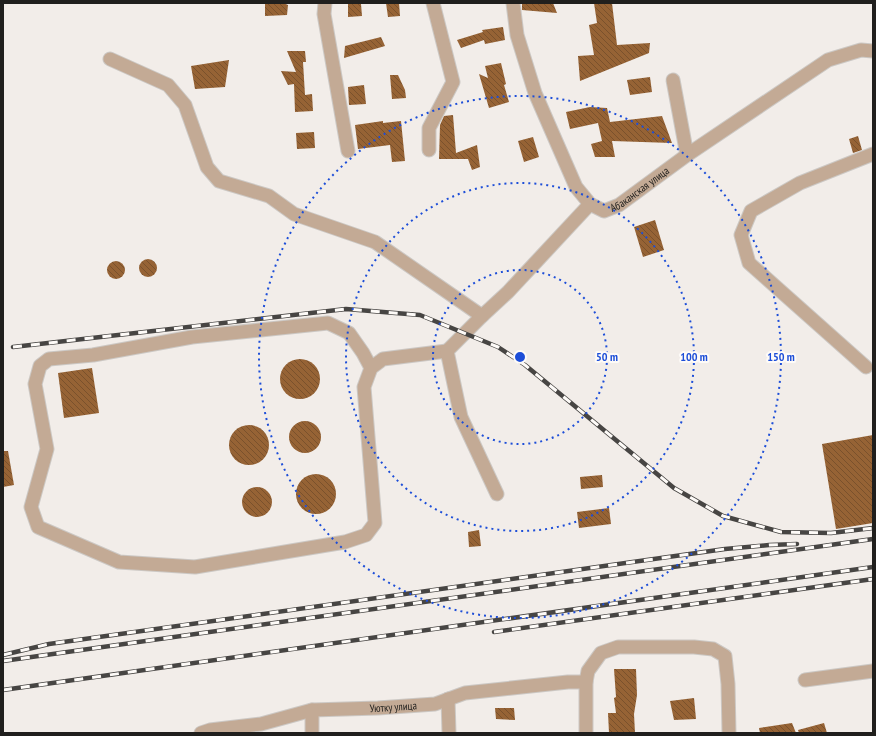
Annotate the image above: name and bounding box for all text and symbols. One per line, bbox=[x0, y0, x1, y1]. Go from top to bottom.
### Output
street label: Абаканская улица bbox=[608, 164, 672, 215]
text: 50 m bbox=[596, 349, 618, 364]
text: 100 m bbox=[680, 349, 708, 364]
text: 150 m bbox=[767, 349, 795, 364]
centre of rings bbox=[513, 350, 527, 364]
street label: Уютку улица bbox=[369, 698, 417, 715]

